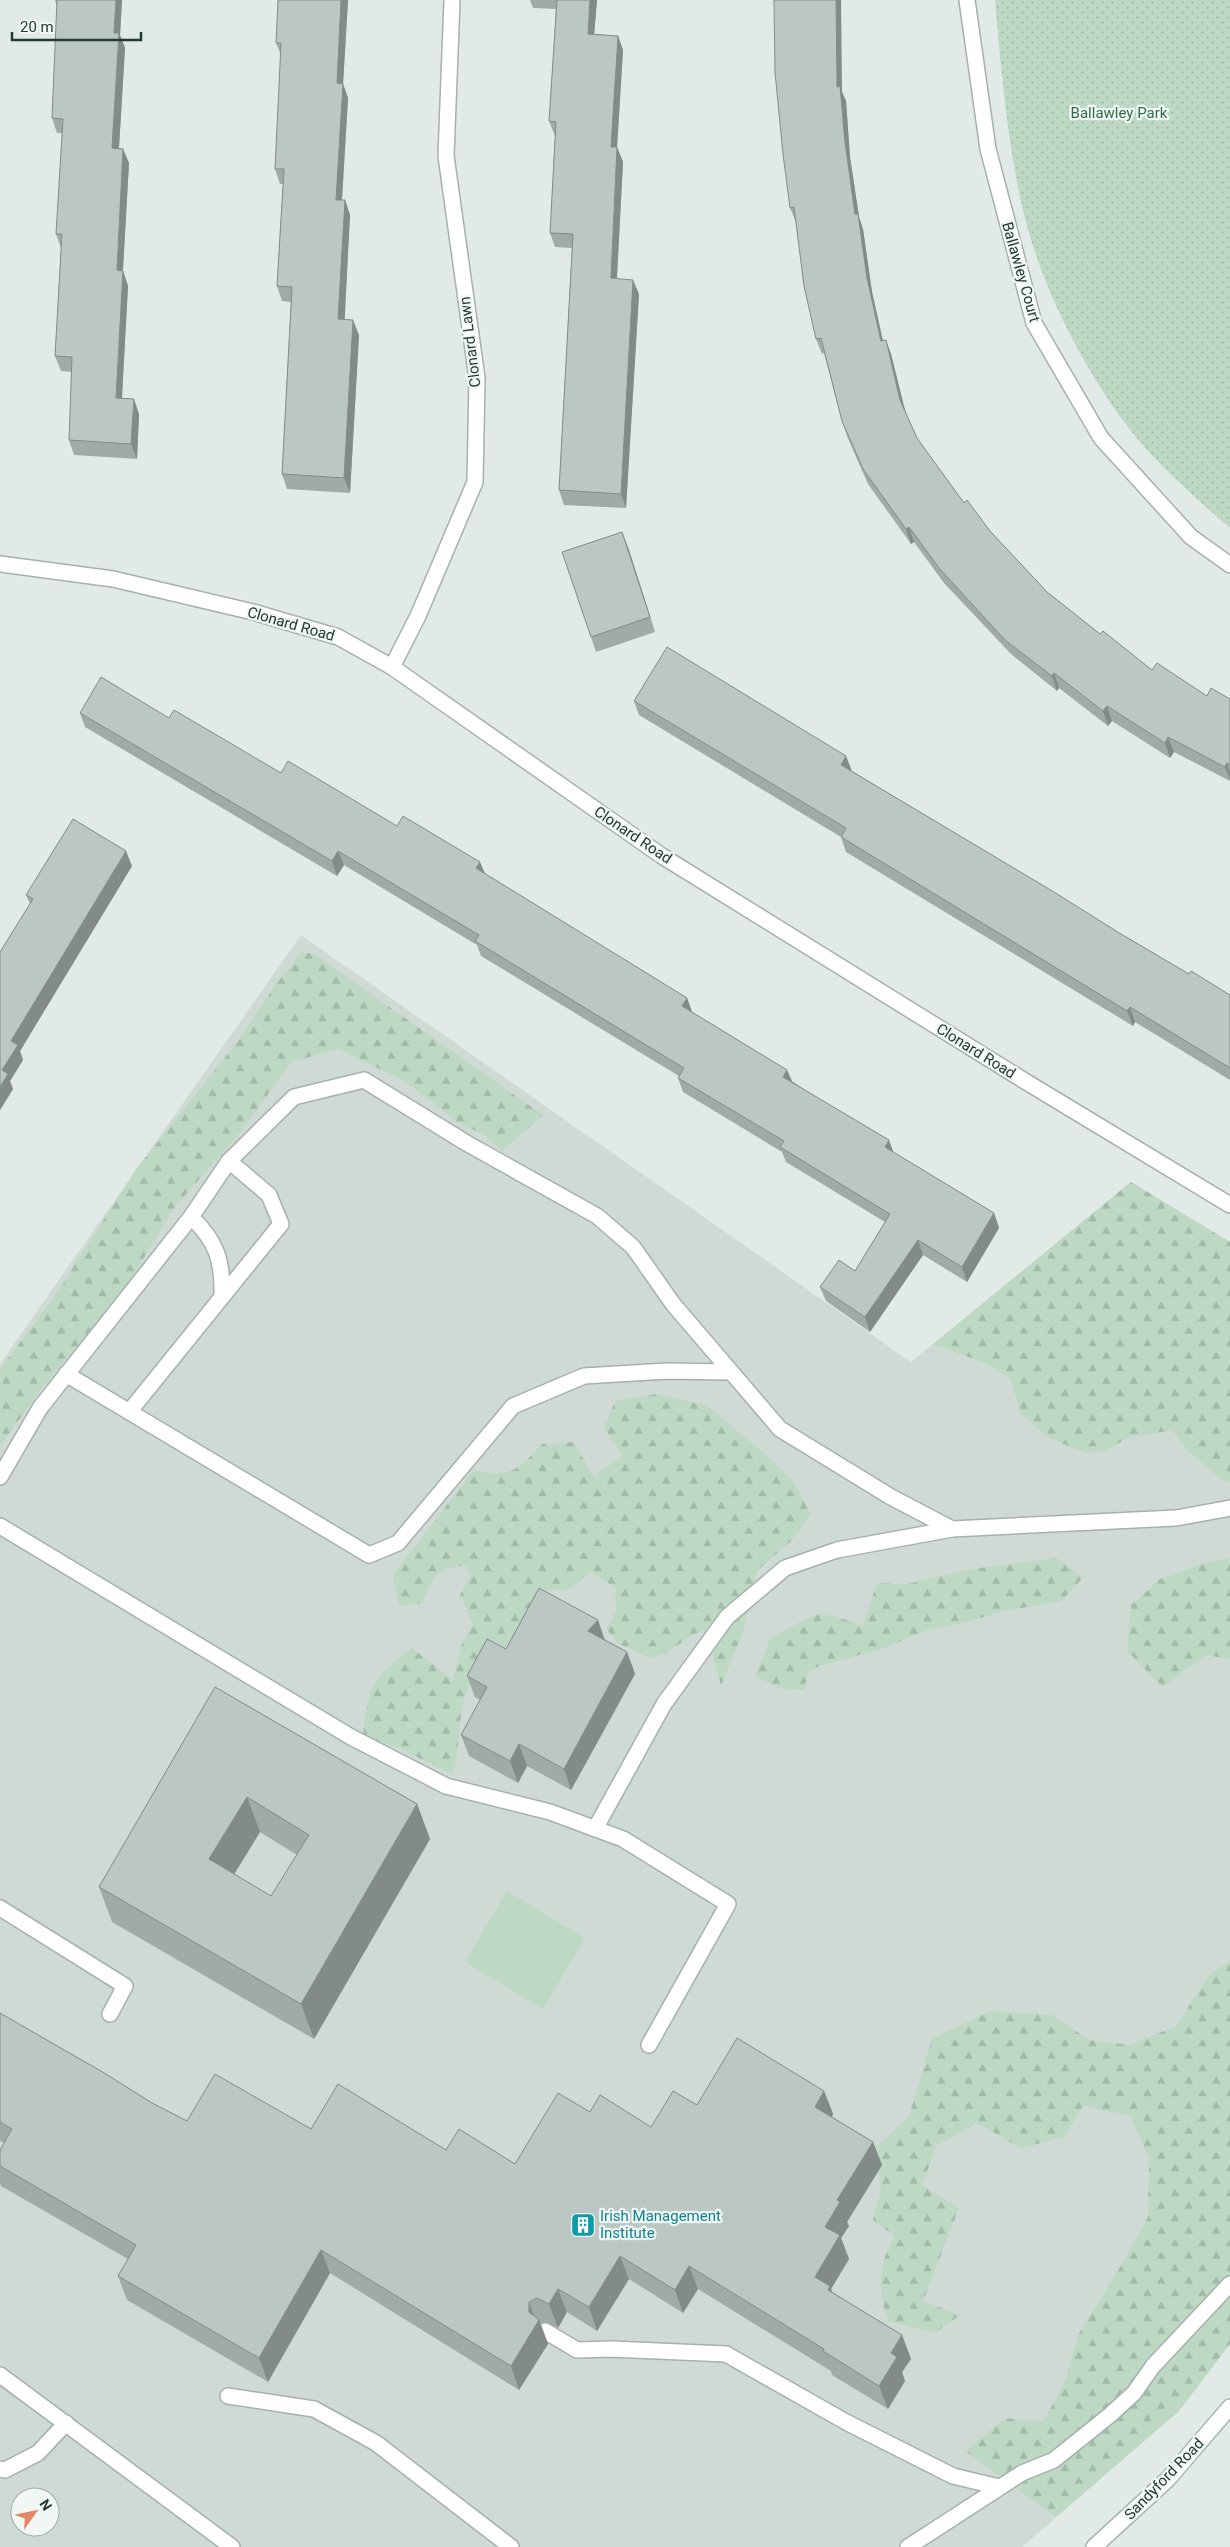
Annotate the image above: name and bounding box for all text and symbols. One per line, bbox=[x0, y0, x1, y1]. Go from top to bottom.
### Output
scale bar bbox=[12, 10, 141, 42]
text: 20 m bbox=[20, 18, 54, 36]
park label: Ballawley Park bbox=[1071, 104, 1168, 122]
street label: Ballawley Court bbox=[998, 220, 1044, 324]
street label: Clonard Lawn bbox=[456, 296, 484, 388]
street label: Clonard Road bbox=[245, 603, 337, 645]
street label: Clonard Road bbox=[591, 802, 675, 868]
street label: Clonard Road bbox=[933, 1020, 1019, 1082]
place label: Irish Management Institute bbox=[600, 2207, 721, 2242]
building icon: Irish Management Institute bbox=[570, 2212, 596, 2238]
street label: Sandyford Road bbox=[1121, 2435, 1207, 2523]
north arrow bbox=[10, 2487, 60, 2537]
text: N bbox=[36, 2496, 55, 2513]

